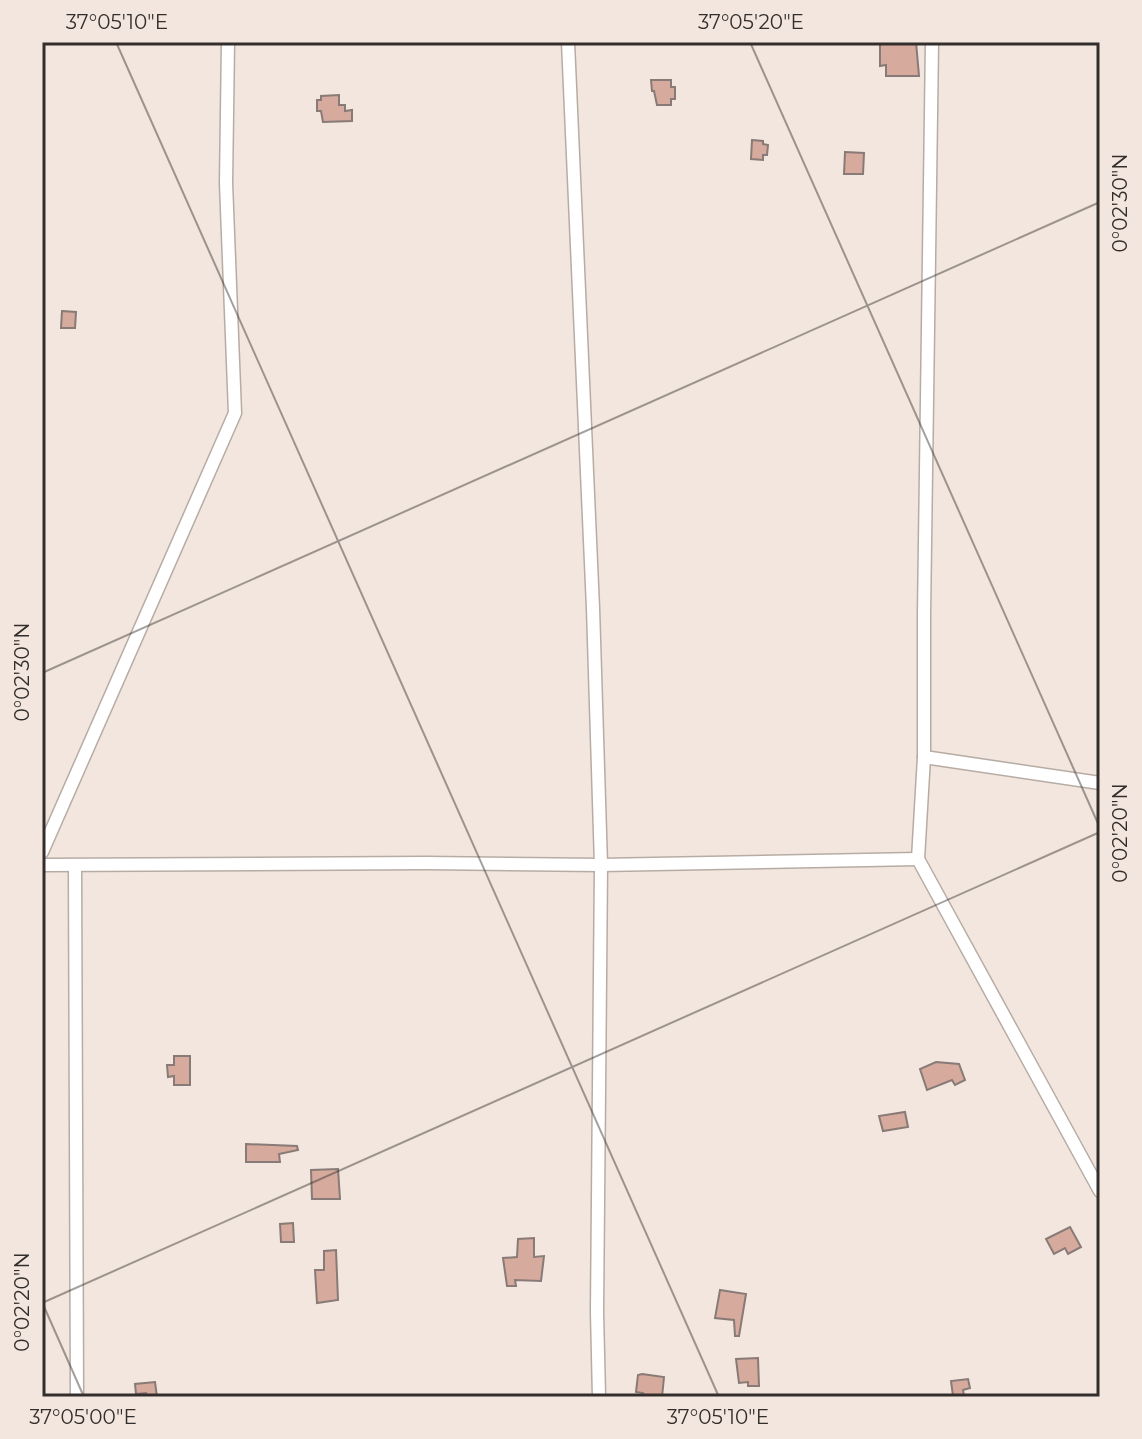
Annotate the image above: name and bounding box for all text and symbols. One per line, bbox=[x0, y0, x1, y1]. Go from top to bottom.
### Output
text: 37°05'10"E bbox=[66, 10, 168, 34]
text: 37°05'20"E bbox=[698, 10, 804, 34]
text: 0°02'30"N bbox=[1108, 153, 1132, 253]
text: 0°02'30"N bbox=[10, 622, 34, 722]
text: 0°02'20"N bbox=[1108, 783, 1132, 883]
text: 0°02'20"N bbox=[10, 1252, 34, 1352]
text: 37°05'00"E bbox=[29, 1405, 137, 1429]
text: 37°05'10"E bbox=[667, 1405, 769, 1429]

